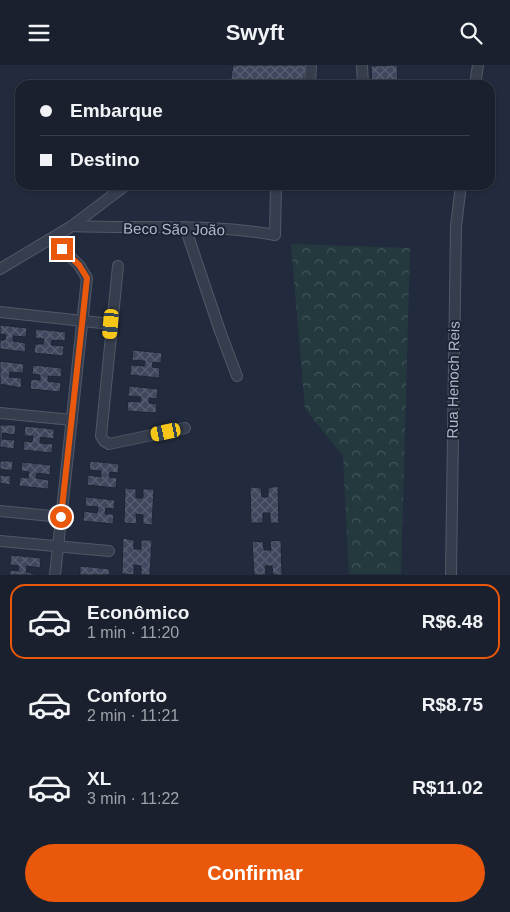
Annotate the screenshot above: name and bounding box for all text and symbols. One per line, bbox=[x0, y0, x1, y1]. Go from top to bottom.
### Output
icon: menu bbox=[25, 19, 53, 47]
icon: search bbox=[457, 19, 485, 47]
text: Swyft bbox=[226, 20, 284, 45]
text: Embarque bbox=[70, 100, 163, 121]
text: Destino bbox=[70, 149, 140, 170]
street label: Beco São João bbox=[123, 220, 225, 238]
route end bbox=[51, 238, 73, 260]
car bbox=[102, 308, 119, 340]
street label: Rua Henoch Reis bbox=[443, 321, 463, 439]
car bbox=[149, 422, 182, 442]
route start bbox=[50, 506, 72, 528]
icon: car bbox=[27, 599, 72, 644]
text: Econômico bbox=[87, 602, 189, 623]
text: R$6.48 bbox=[422, 611, 483, 632]
text: 1 min · 11:20 bbox=[87, 624, 179, 641]
icon: car bbox=[27, 682, 72, 727]
text: Conforto bbox=[87, 685, 167, 706]
text: R$8.75 bbox=[422, 694, 483, 715]
text: 2 min · 11:21 bbox=[87, 707, 179, 724]
icon: car bbox=[27, 765, 72, 810]
text: XL bbox=[87, 768, 111, 789]
text: R$11.02 bbox=[412, 777, 483, 798]
text: 3 min · 11:22 bbox=[87, 790, 179, 807]
button: Confirmar bbox=[25, 844, 485, 902]

